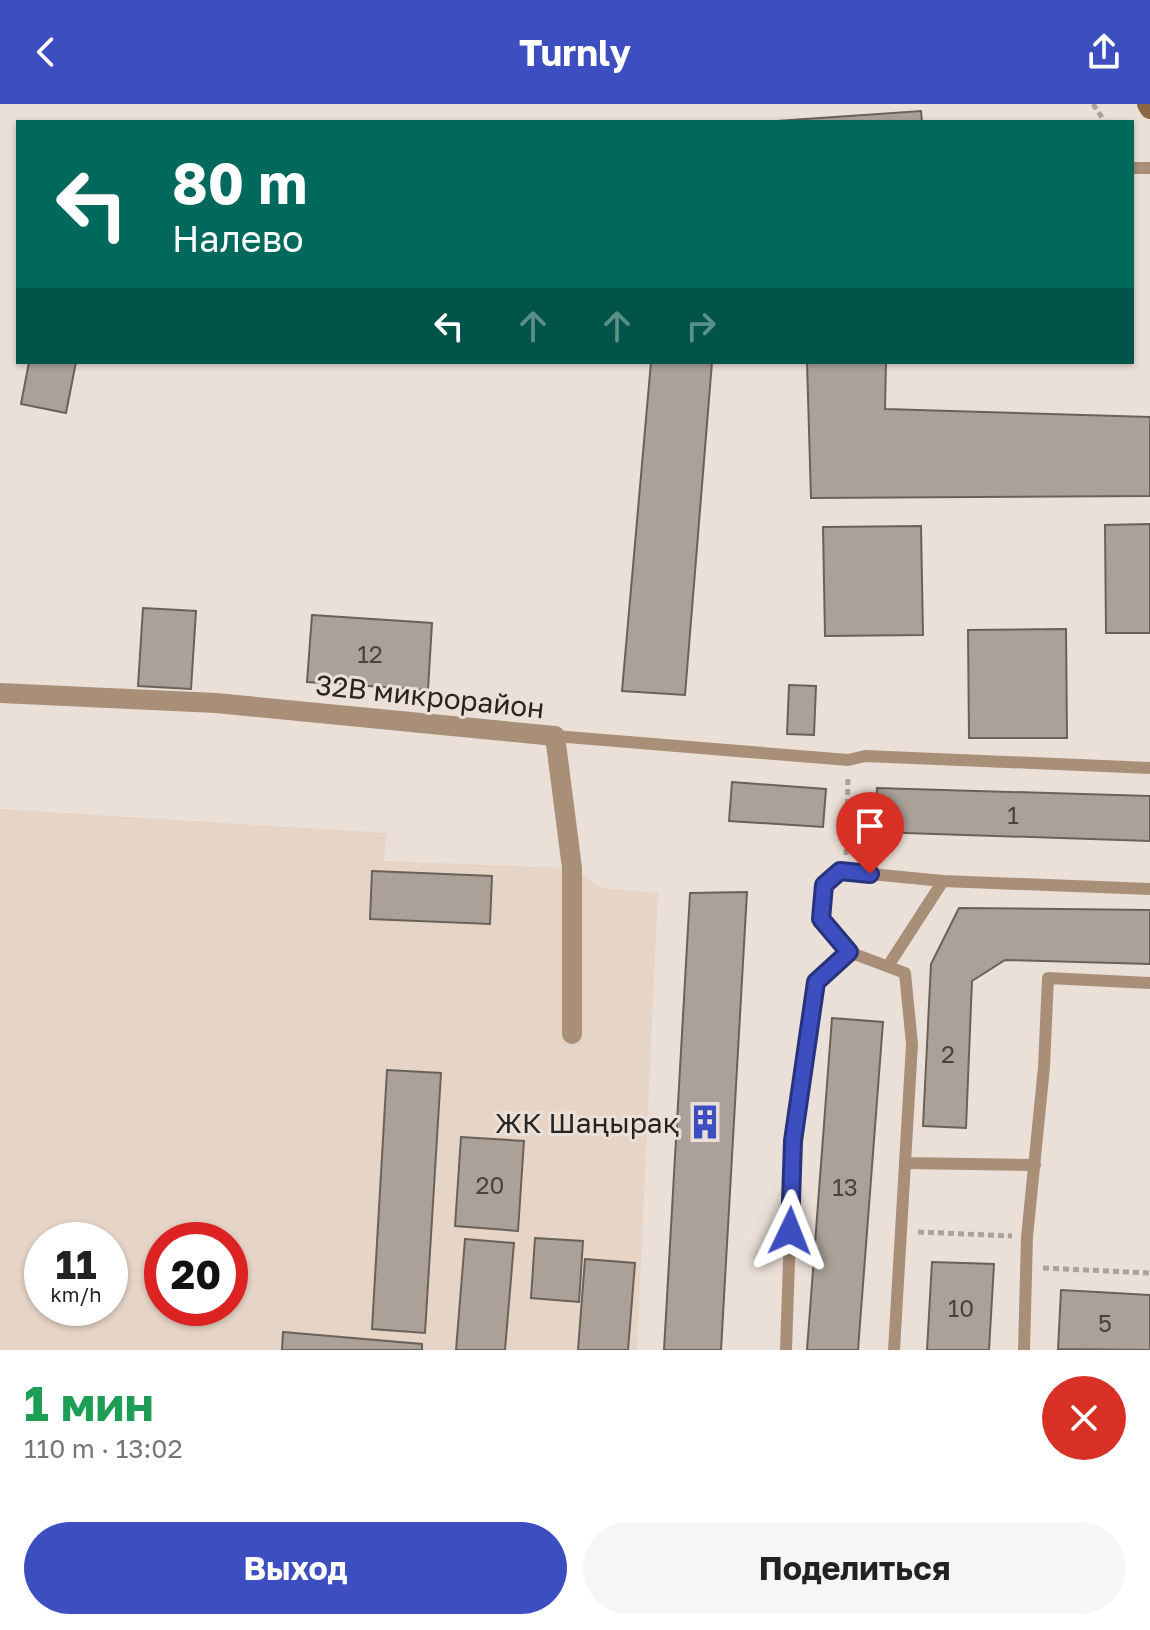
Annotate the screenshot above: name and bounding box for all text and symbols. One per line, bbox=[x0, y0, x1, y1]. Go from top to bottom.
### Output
icon: back bbox=[24, 30, 68, 74]
icon: share bbox=[1082, 30, 1126, 74]
text: Turnly bbox=[519, 31, 631, 74]
text: 80 m bbox=[172, 149, 307, 216]
icon: left bbox=[40, 152, 144, 256]
text: Налево bbox=[172, 217, 304, 260]
icon: left bbox=[427, 304, 471, 348]
icon: ahead bbox=[511, 304, 555, 348]
icon: ahead bbox=[595, 304, 639, 348]
icon: right bbox=[679, 304, 723, 348]
house number: 12 bbox=[357, 639, 383, 668]
street label: 32В микрорайон bbox=[314, 668, 546, 724]
pin bbox=[836, 792, 904, 874]
house number: 1 bbox=[1007, 800, 1019, 829]
icon: arrive bbox=[848, 804, 892, 848]
house number: 2 bbox=[941, 1039, 955, 1068]
building icon: ЖК Шаңырақ bbox=[686, 1103, 724, 1141]
place label: ЖК Шаңырақ bbox=[495, 1106, 679, 1139]
house number: 20 bbox=[476, 1170, 504, 1199]
house number: 13 bbox=[832, 1172, 858, 1201]
position arrow bbox=[748, 1189, 832, 1273]
speed limit sign: 20 bbox=[144, 1222, 248, 1326]
text: 11 bbox=[55, 1240, 97, 1288]
text: km/h bbox=[51, 1282, 101, 1306]
house number: 10 bbox=[948, 1293, 974, 1322]
house number: 5 bbox=[1098, 1308, 1112, 1337]
text: 1 мин bbox=[24, 1374, 154, 1432]
button: close bbox=[1042, 1376, 1126, 1460]
text: 110 m · 13:02 bbox=[24, 1433, 182, 1464]
button: Выход bbox=[24, 1522, 567, 1614]
button: Поделиться bbox=[583, 1522, 1126, 1614]

